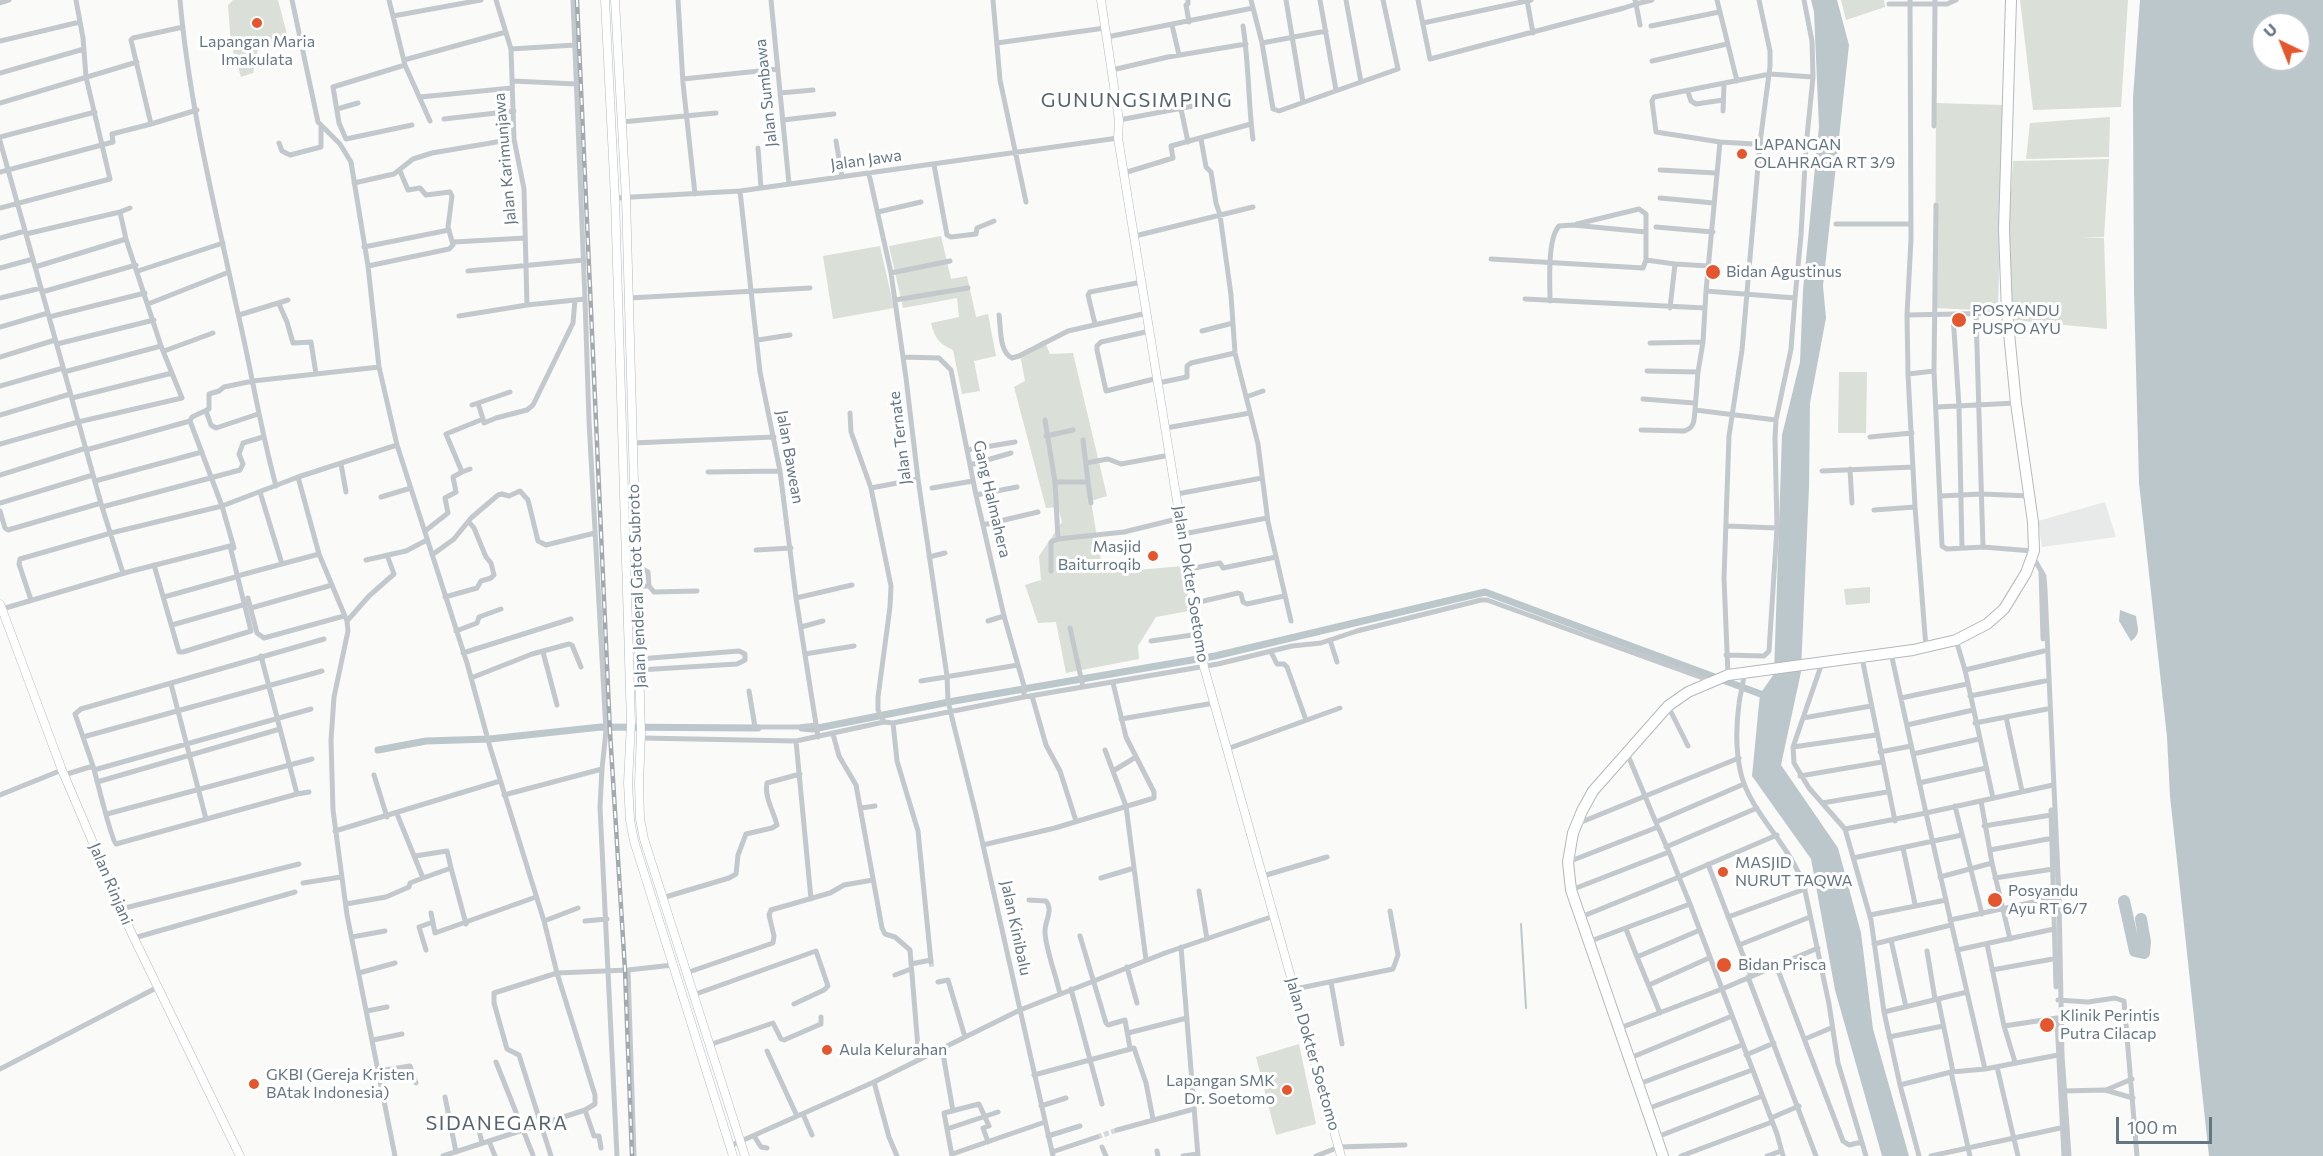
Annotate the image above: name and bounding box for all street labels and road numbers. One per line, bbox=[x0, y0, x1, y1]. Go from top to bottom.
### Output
street label: Jalan Sumbawa bbox=[751, 38, 781, 148]
street label: Jalan Karimunjawa bbox=[490, 92, 520, 226]
street label: Jalan Jawa bbox=[829, 146, 903, 174]
street label: Jalan Ternate bbox=[885, 390, 915, 486]
street label: Jalan Bawean bbox=[772, 409, 808, 505]
street label: Gang Halmahera bbox=[969, 438, 1015, 560]
street label: Jalan Jenderal Gatot Subroto bbox=[624, 484, 650, 688]
street label: Jalan Dokter Soetomo bbox=[1169, 504, 1213, 664]
street label: Jalan Rinjani bbox=[85, 840, 137, 928]
street label: Jalan Kinibalu bbox=[997, 879, 1035, 977]
street label: Jalan Dokter Soetomo bbox=[1282, 975, 1344, 1133]

